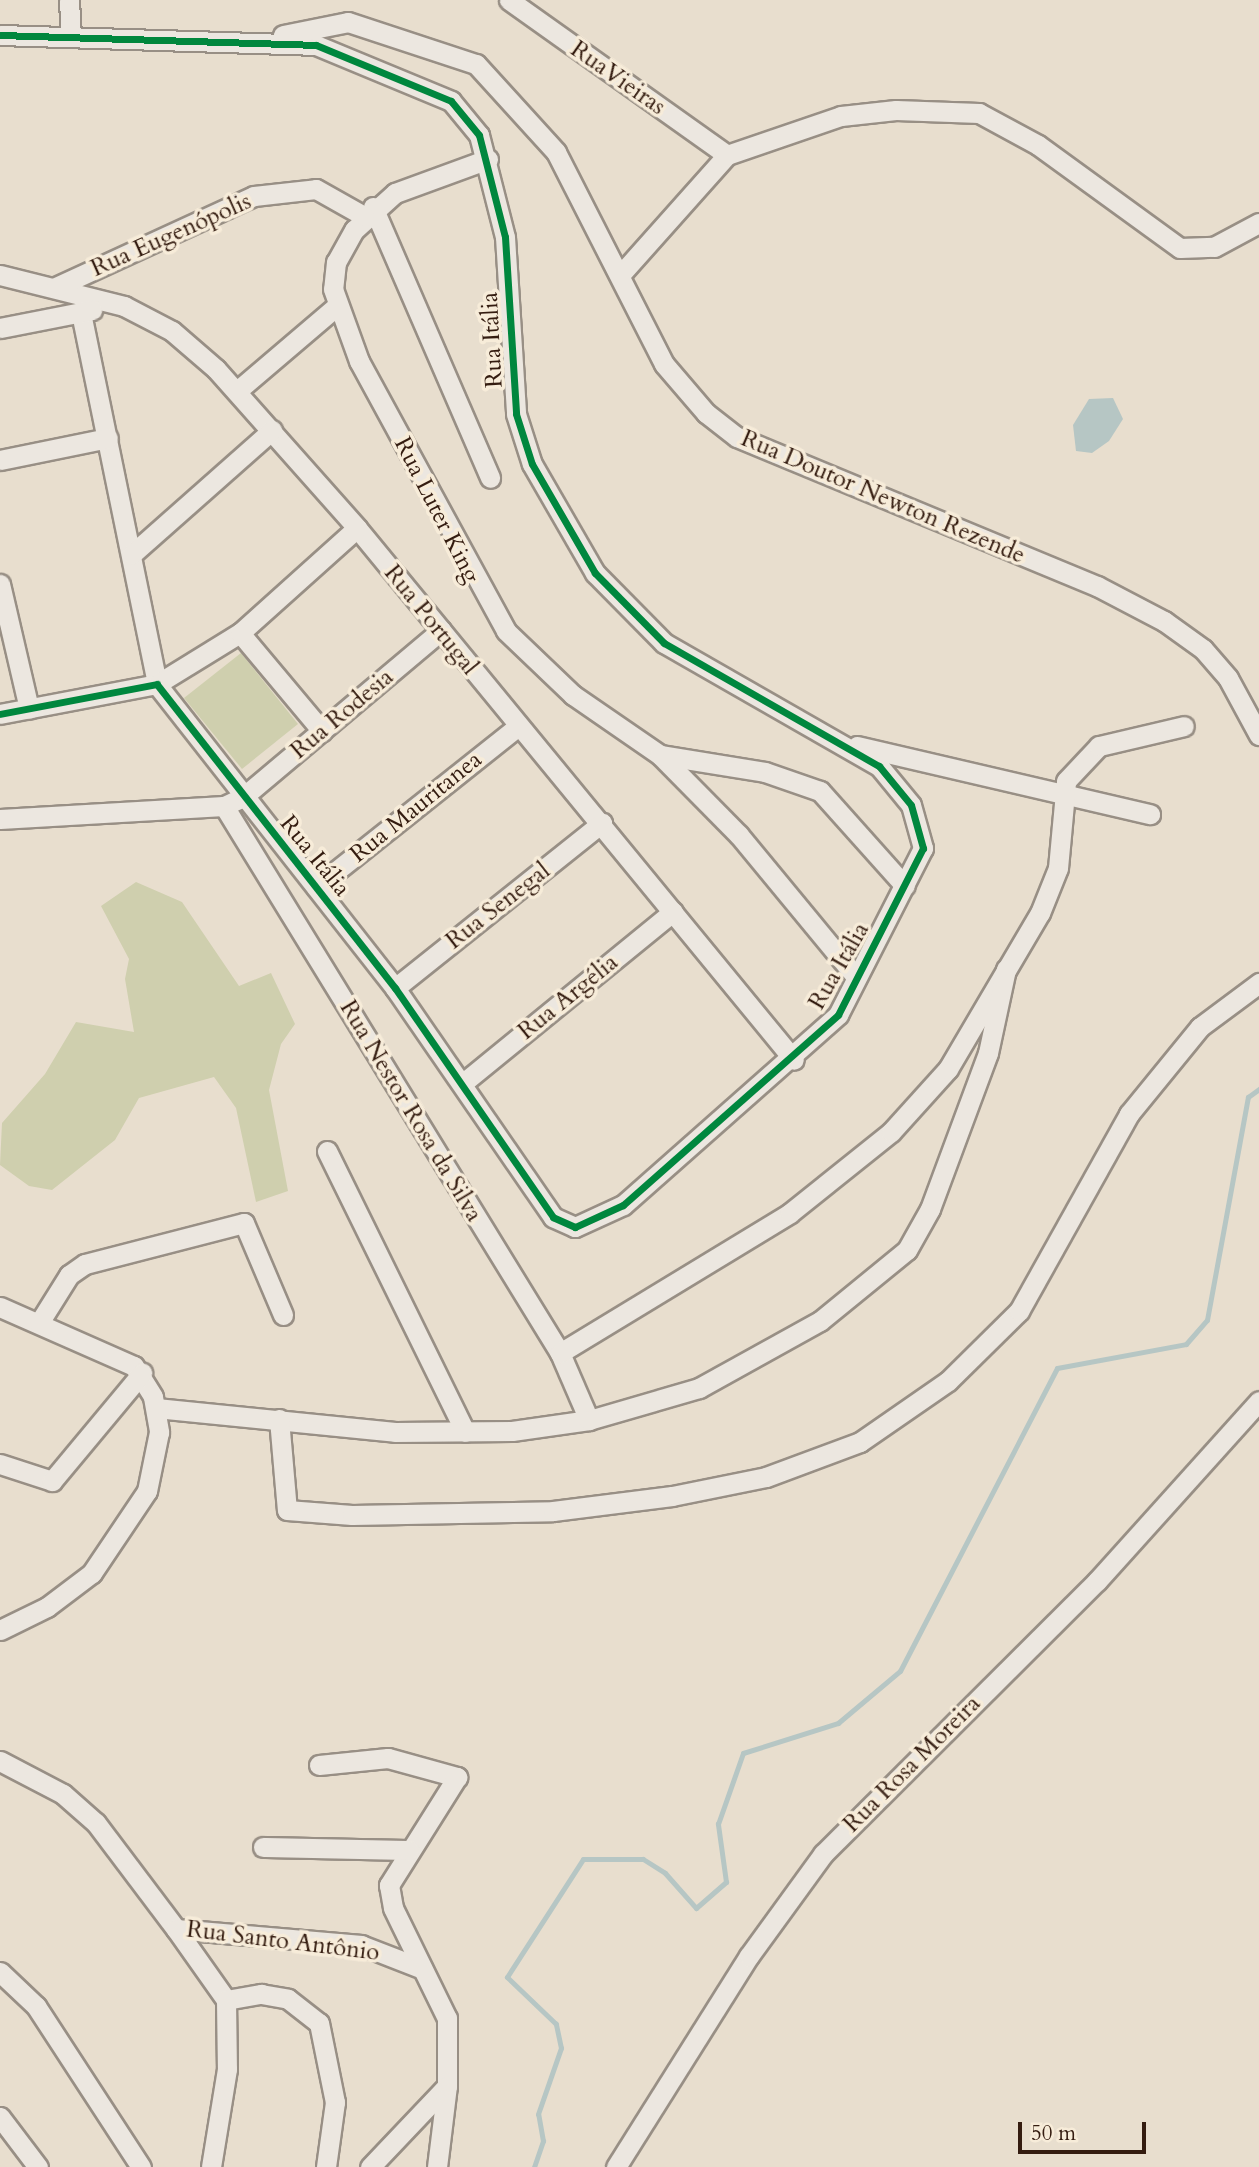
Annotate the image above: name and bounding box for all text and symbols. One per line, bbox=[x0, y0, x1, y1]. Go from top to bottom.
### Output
street label: RuaVieiras bbox=[565, 35, 671, 121]
street label: Rua Eugenópolis bbox=[86, 187, 256, 283]
street label: Rua Itália bbox=[475, 291, 509, 389]
street label: Rua Doutor Newton Rezende bbox=[737, 424, 1029, 570]
street label: Rua Luter King bbox=[388, 432, 486, 588]
street label: Rua Portugal bbox=[378, 559, 484, 681]
street label: Rua Rodesia bbox=[285, 663, 399, 765]
street label: Rua Mauritanea bbox=[344, 745, 488, 869]
street label: Rua Itália bbox=[274, 810, 356, 902]
street label: Rua Senegal bbox=[440, 856, 556, 956]
street label: Rua Itália bbox=[803, 917, 875, 1015]
street label: Rua Argélia bbox=[512, 948, 624, 1046]
street label: Rua Nestor Rosa da Silva bbox=[333, 995, 489, 1227]
street label: Rua Rosa Moreira bbox=[837, 1689, 987, 1839]
street label: Rua Santo Antônio bbox=[185, 1915, 381, 1967]
scale bar bbox=[1021, 2108, 1149, 2152]
text: 50 m bbox=[1031, 2119, 1076, 2148]

